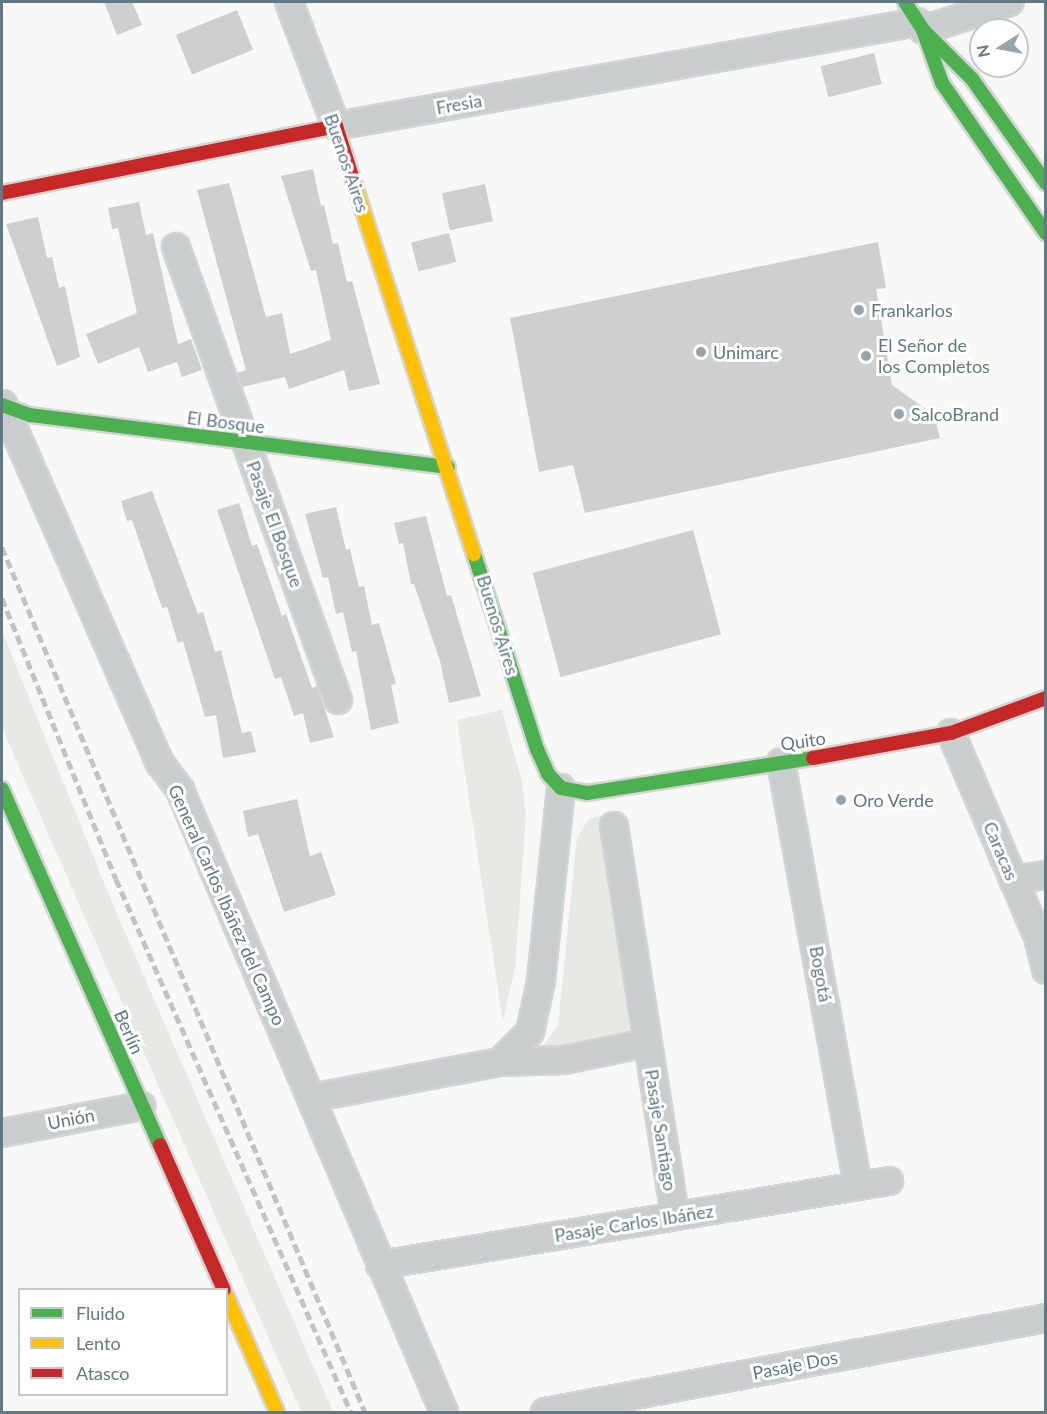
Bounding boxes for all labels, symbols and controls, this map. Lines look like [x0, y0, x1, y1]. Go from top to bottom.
north arrow [969, 18, 1029, 78]
text: N [972, 43, 993, 59]
street label: Fresia [434, 89, 484, 119]
street label: Buenos Aires [320, 111, 374, 215]
place label: Frankarlos [871, 299, 953, 321]
marker: Frankarlos [852, 303, 866, 317]
place label: El Señor de los Completos [878, 335, 990, 378]
place label: Unimarc [713, 341, 779, 363]
marker: Unimarc [694, 345, 708, 359]
marker: El Señor de los Completos [859, 349, 873, 363]
place label: SalcoBrand [911, 403, 999, 425]
street label: El Bosque [186, 407, 266, 437]
marker: SalcoBrand [892, 407, 906, 421]
street label: Pasaje El Bosque [242, 458, 308, 590]
street label: Buenos Aires [473, 572, 523, 678]
street label: Quito [779, 727, 827, 755]
street label: General Carlos Ibáñez del Campo [164, 781, 290, 1029]
place label: Oro Verde [853, 789, 934, 811]
marker: Oro Verde [834, 793, 848, 807]
street label: Caracas [979, 818, 1023, 884]
street label: Bogotá [805, 944, 837, 1004]
street label: Berlín [110, 1007, 148, 1057]
street label: Pasaje Santiago [641, 1068, 681, 1192]
street label: Unión [46, 1104, 96, 1134]
street label: Pasaje Carlos Ibáñez [553, 1200, 715, 1246]
legend [18, 1288, 228, 1396]
text: Fluido [76, 1302, 125, 1324]
text: Lento [76, 1332, 121, 1354]
street label: Pasaje Dos [751, 1346, 839, 1384]
text: Atasco [76, 1362, 129, 1384]

